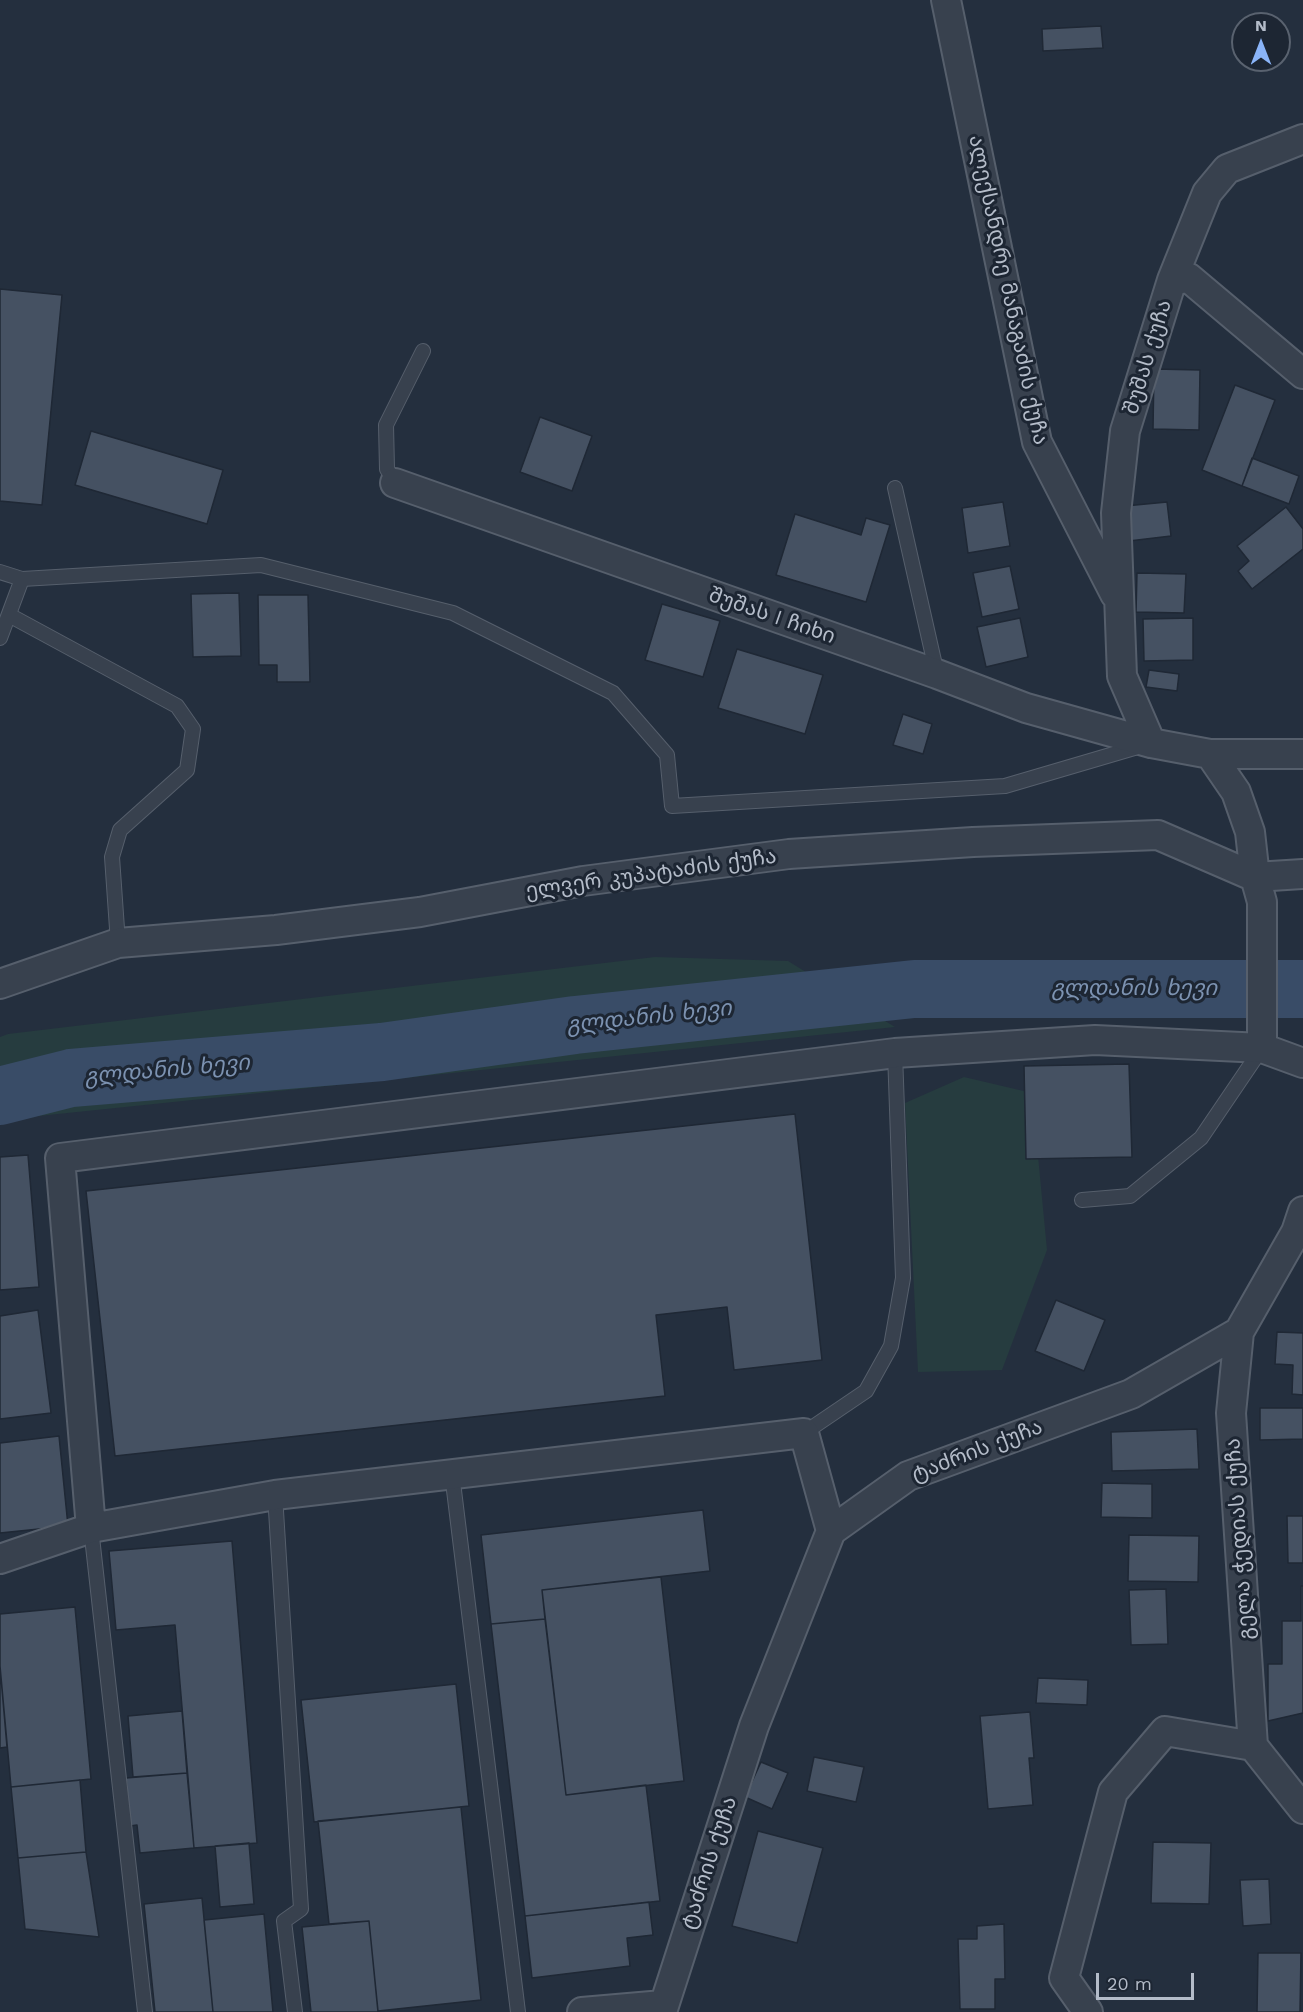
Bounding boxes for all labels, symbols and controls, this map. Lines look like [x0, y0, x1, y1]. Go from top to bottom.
north arrow [1231, 12, 1291, 72]
text: N [1255, 16, 1267, 35]
street label: ალექსანდრე მანაგაძის ქუჩა [963, 133, 1053, 447]
street label: შუშას ქუჩა [1119, 297, 1177, 417]
street label: შუშას I ჩიხი [705, 583, 839, 649]
street label: ელვერ კუპატაძის ქუჩა [524, 844, 778, 904]
water label: გლდანის ხევი [1051, 976, 1217, 1002]
water label: გლდანის ხევი [565, 995, 733, 1039]
water label: გლდანის ხევი [83, 1050, 251, 1090]
street label: ტაძრის ქუჩა [908, 1414, 1046, 1488]
street label: გელა ჭედიას ქუჩა [1220, 1437, 1260, 1641]
street label: ტაძრის ქუჩა [676, 1793, 742, 1933]
scale bar [1099, 1961, 1196, 1999]
text: 20 m [1107, 1973, 1152, 1994]

